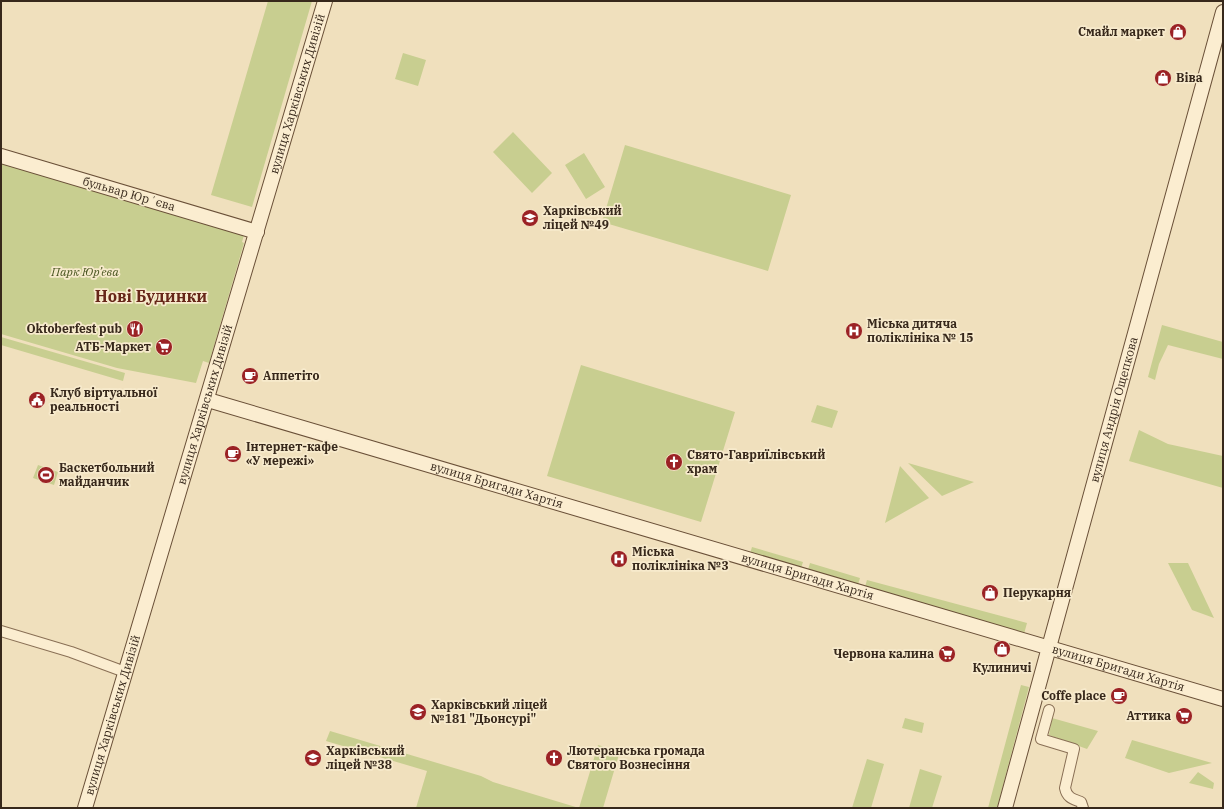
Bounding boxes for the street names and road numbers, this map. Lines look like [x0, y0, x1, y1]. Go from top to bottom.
street label: вулиця Харківських Дивізій [266, 12, 328, 176]
street label: бульвар Юрʼєва [81, 173, 178, 214]
street label: вулиця Харківських Дивізій [174, 322, 235, 486]
street label: вулиця Андрія Ощепкова [1087, 335, 1141, 484]
street label: вулиця Бригади Хартія [429, 458, 565, 511]
street label: вулиця Бригади Хартія [740, 549, 876, 603]
street label: вулиця Харківських Дивізій [81, 633, 143, 797]
street label: вулиця Бригади Хартія [1050, 641, 1187, 694]

